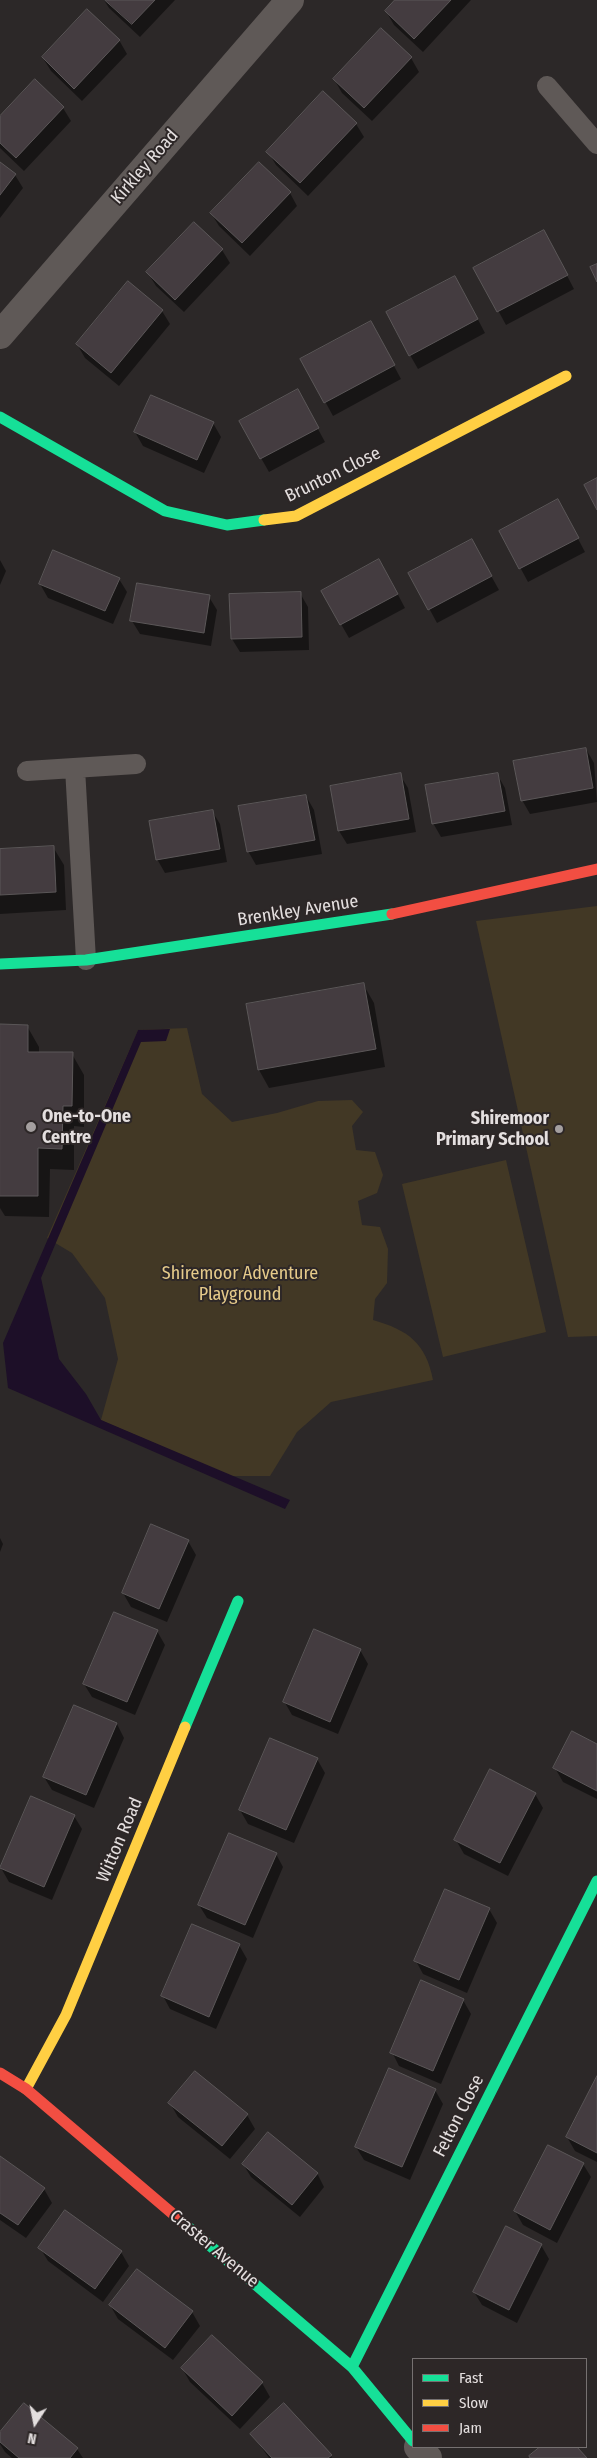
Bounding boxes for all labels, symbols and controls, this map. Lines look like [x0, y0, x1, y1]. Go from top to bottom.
street label: Kirkley Road [107, 125, 183, 209]
street label: Brunton Close [282, 443, 384, 507]
street label: Brenkley Avenue [236, 891, 360, 931]
place label: One-to-One Centre [42, 1106, 131, 1148]
place label: Shiremoor Primary School [436, 1108, 549, 1150]
marker: One-to-One Centre [24, 1120, 38, 1134]
marker: Shiremoor Primary School [553, 1123, 565, 1135]
park label: Shiremoor Adventure Playground [162, 1263, 318, 1306]
street label: Witton Road [92, 1794, 148, 1886]
street label: Felton Close [429, 2071, 489, 2161]
street label: Craster Avenue [165, 2205, 263, 2293]
legend [412, 2358, 587, 2448]
text: Fast [459, 2369, 483, 2387]
text: Slow [459, 2394, 488, 2412]
north arrow [10, 2398, 60, 2448]
text: Jam [459, 2419, 482, 2437]
text: N [26, 2429, 38, 2447]

